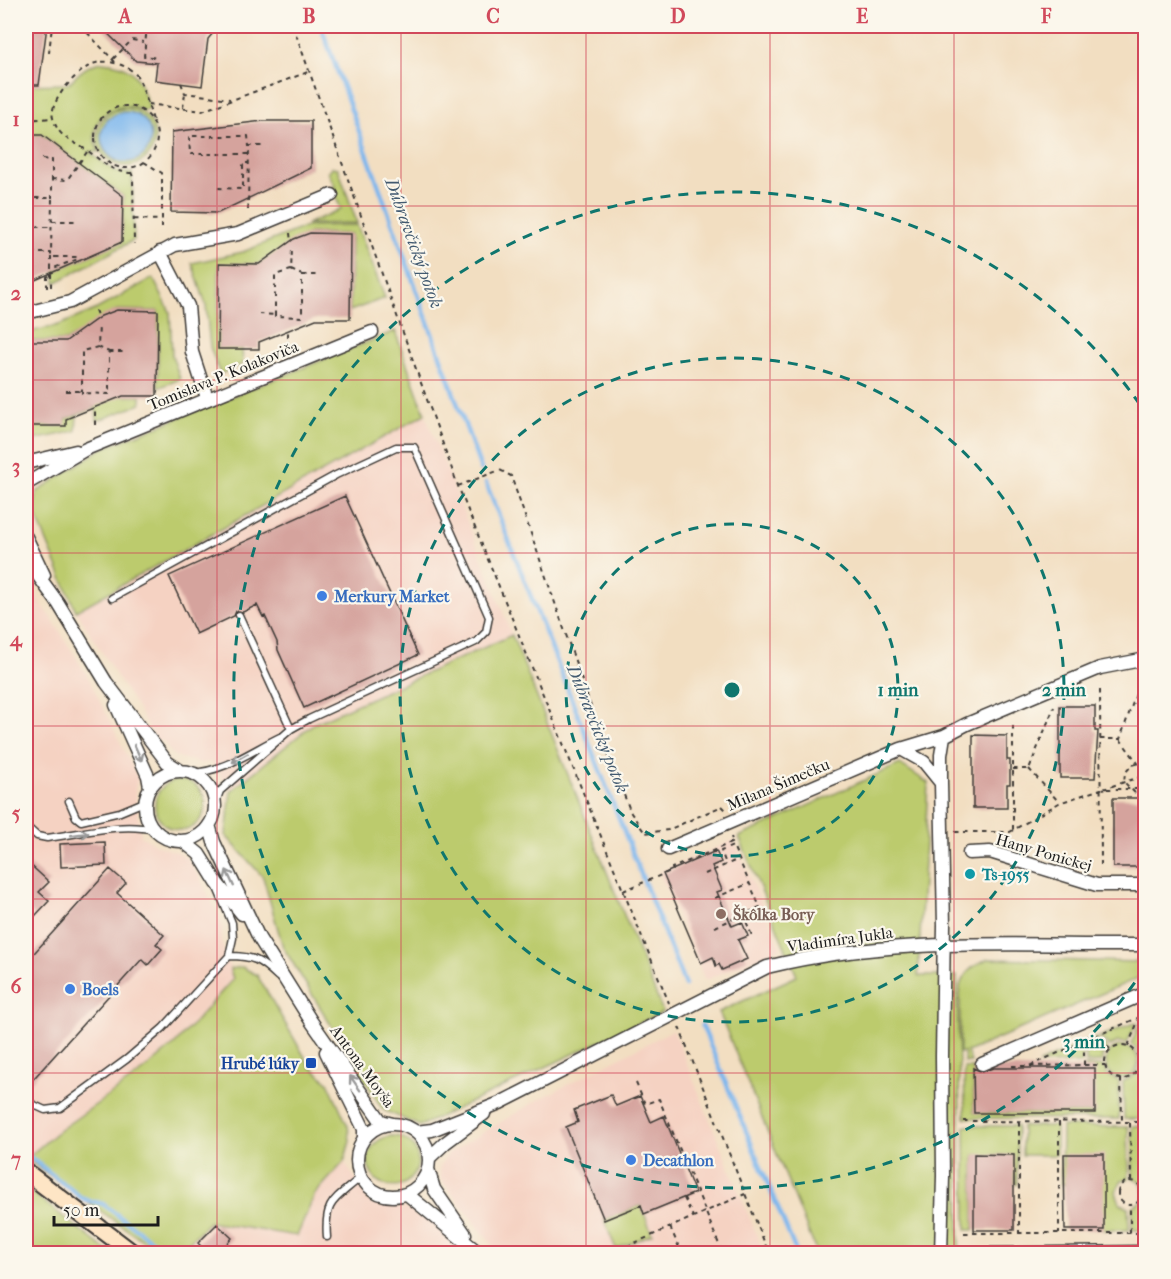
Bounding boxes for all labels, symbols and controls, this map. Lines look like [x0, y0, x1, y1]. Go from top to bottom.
text: A [117, 5, 133, 28]
text: B [302, 5, 316, 28]
text: C [486, 5, 500, 28]
text: D [670, 5, 686, 28]
text: E [856, 5, 868, 28]
text: F [1040, 5, 1052, 28]
text: 1 [12, 108, 20, 131]
water label: Dúbravčický potok [380, 174, 447, 311]
text: 2 [11, 282, 21, 305]
street label: Tomislava P. Kolakoviča [145, 336, 302, 414]
text: 3 [12, 455, 20, 478]
place label: Merkury Market [333, 587, 450, 607]
marker: Merkury Market [315, 589, 329, 603]
text: 4 [9, 628, 23, 652]
water label: Dúbravčický potok [562, 661, 633, 797]
centre of rings [722, 680, 742, 700]
text: 1 min [877, 680, 919, 701]
text: 2 min [1042, 680, 1086, 701]
one-way arrow [134, 744, 145, 762]
one-way arrow [231, 752, 248, 764]
street label: Milana Šimečku [724, 753, 832, 815]
text: 5 [12, 802, 21, 825]
one-way arrow [70, 828, 89, 839]
street label: Hany Ponickej [994, 830, 1094, 875]
place label: Ts-1955 [981, 865, 1029, 885]
marker: Ts-1955 [963, 867, 977, 881]
one-way arrow [224, 869, 236, 887]
place label: Škôlka Bory [733, 904, 816, 925]
marker: Škôlka Bory [714, 907, 728, 921]
street label: Vladimíra Jukla [785, 923, 895, 956]
text: 6 [11, 975, 23, 998]
place label: Boels [82, 980, 119, 999]
marker: Boels [63, 982, 77, 996]
street label: Antona Moyša [326, 1021, 399, 1112]
text: 3 min [1063, 1032, 1106, 1053]
place label: Hrubé lúky [221, 1054, 300, 1074]
marker: Hrubé lúky [304, 1056, 318, 1070]
one-way arrow [348, 1075, 361, 1091]
text: 7 [10, 1148, 21, 1171]
place label: Decathlon [643, 1151, 715, 1170]
marker: Decathlon [624, 1153, 638, 1167]
scale bar [54, 1189, 158, 1227]
text: 50 m [63, 1200, 100, 1221]

